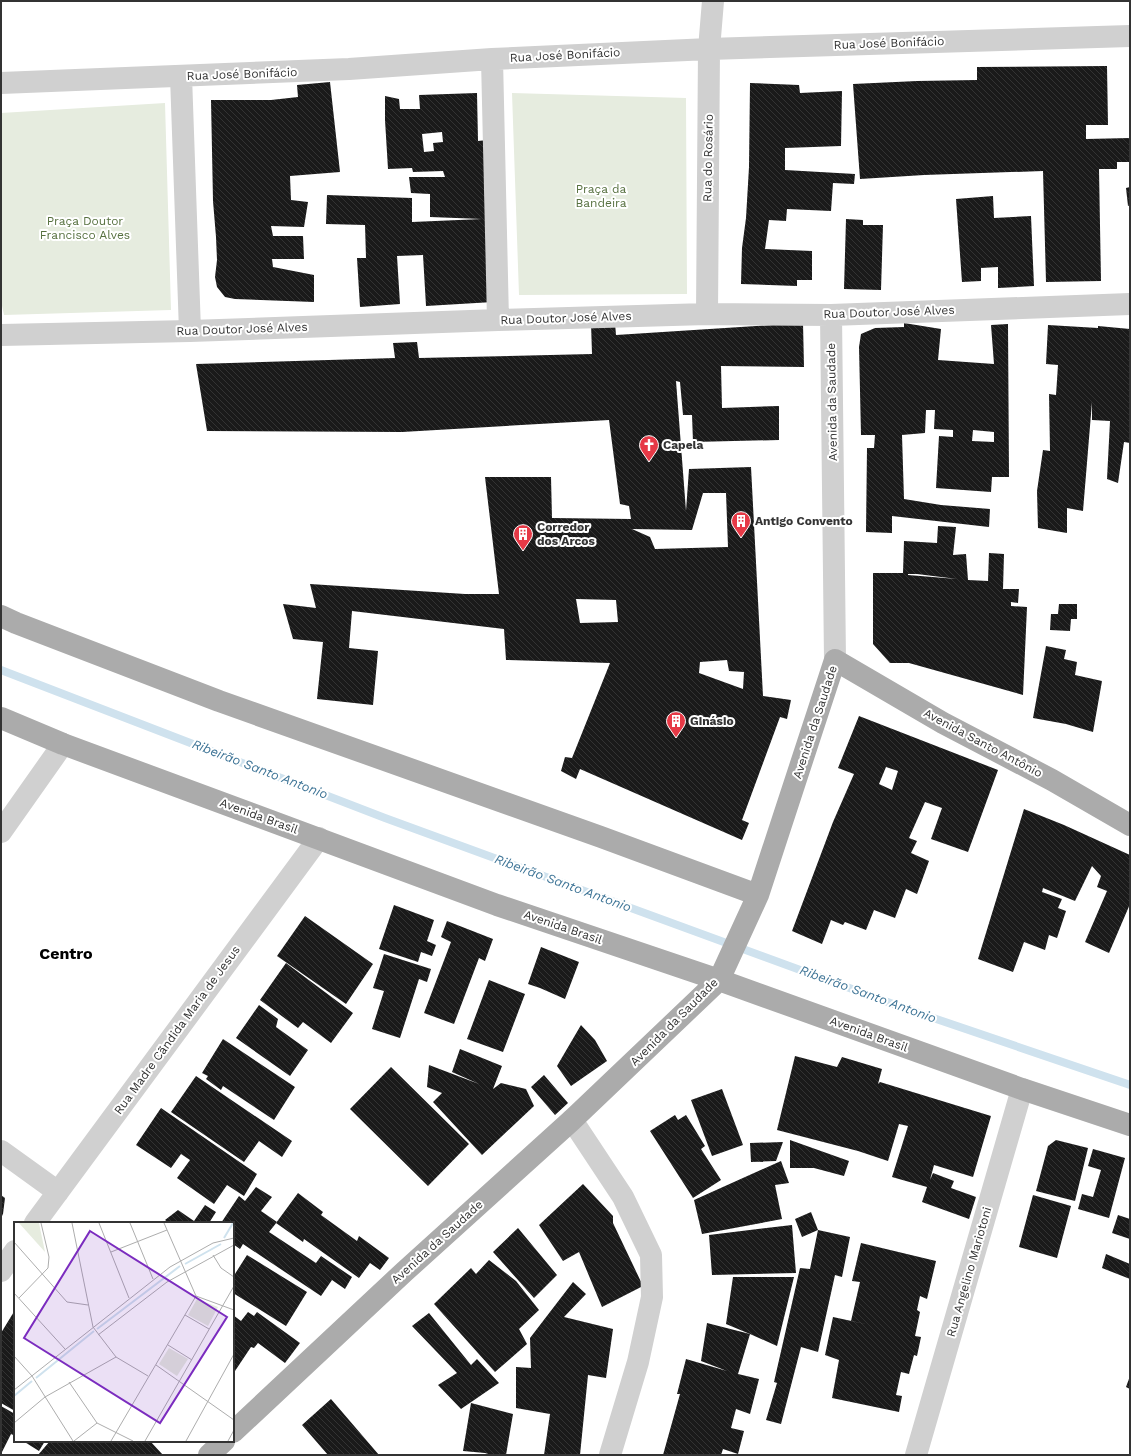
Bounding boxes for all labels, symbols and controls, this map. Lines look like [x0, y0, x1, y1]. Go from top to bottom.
street label: Rua José Bonifácio [833, 34, 945, 52]
street label: Rua José Bonifácio [509, 45, 621, 65]
street label: Rua José Bonifácio [186, 65, 298, 83]
street label: Rua do Rosário [700, 114, 716, 202]
park label: Praça da Bandeira [575, 182, 627, 210]
park label: Praça Doutor Francisco Alves [40, 214, 130, 242]
street label: Rua Doutor José Alves [823, 303, 955, 321]
street label: Rua Doutor José Alves [500, 309, 632, 327]
street label: Rua Doutor José Alves [176, 320, 308, 338]
street label: Avenida da Saudade [824, 343, 840, 461]
church icon: Capela [638, 434, 660, 462]
place label: Capela [663, 438, 704, 452]
building icon: Antigo Convento [730, 510, 752, 538]
place label: Antigo Convento [755, 514, 853, 528]
place label: Corredor dos Arcos [537, 520, 595, 548]
building icon: Corredor dos Arcos [512, 523, 534, 551]
street label: Avenida da Saudade [790, 664, 840, 780]
street label: Avenida Santo Antônio [921, 706, 1045, 780]
building icon: Ginásio [665, 710, 687, 738]
place label: Ginásio [690, 714, 734, 728]
water label: Ribeirão Santo Antonio [190, 736, 330, 802]
street label: Avenida Brasil [218, 795, 300, 837]
water label: Ribeirão Santo Antonio [493, 851, 633, 915]
street label: Avenida Brasil [522, 907, 604, 947]
street label: Rua Madre Cãndida Maria de Jesus [111, 943, 243, 1117]
district label: Centro [39, 944, 93, 963]
water label: Ribeirão Santo Antonio [798, 962, 938, 1026]
street label: Avenida da Saudade [627, 975, 721, 1069]
street label: Avenida Brasil [828, 1013, 910, 1055]
street label: Avenida da Saudade [388, 1197, 486, 1287]
street label: Rua Angelino Mariotoni [944, 1205, 994, 1339]
inset map [14, 1222, 234, 1442]

